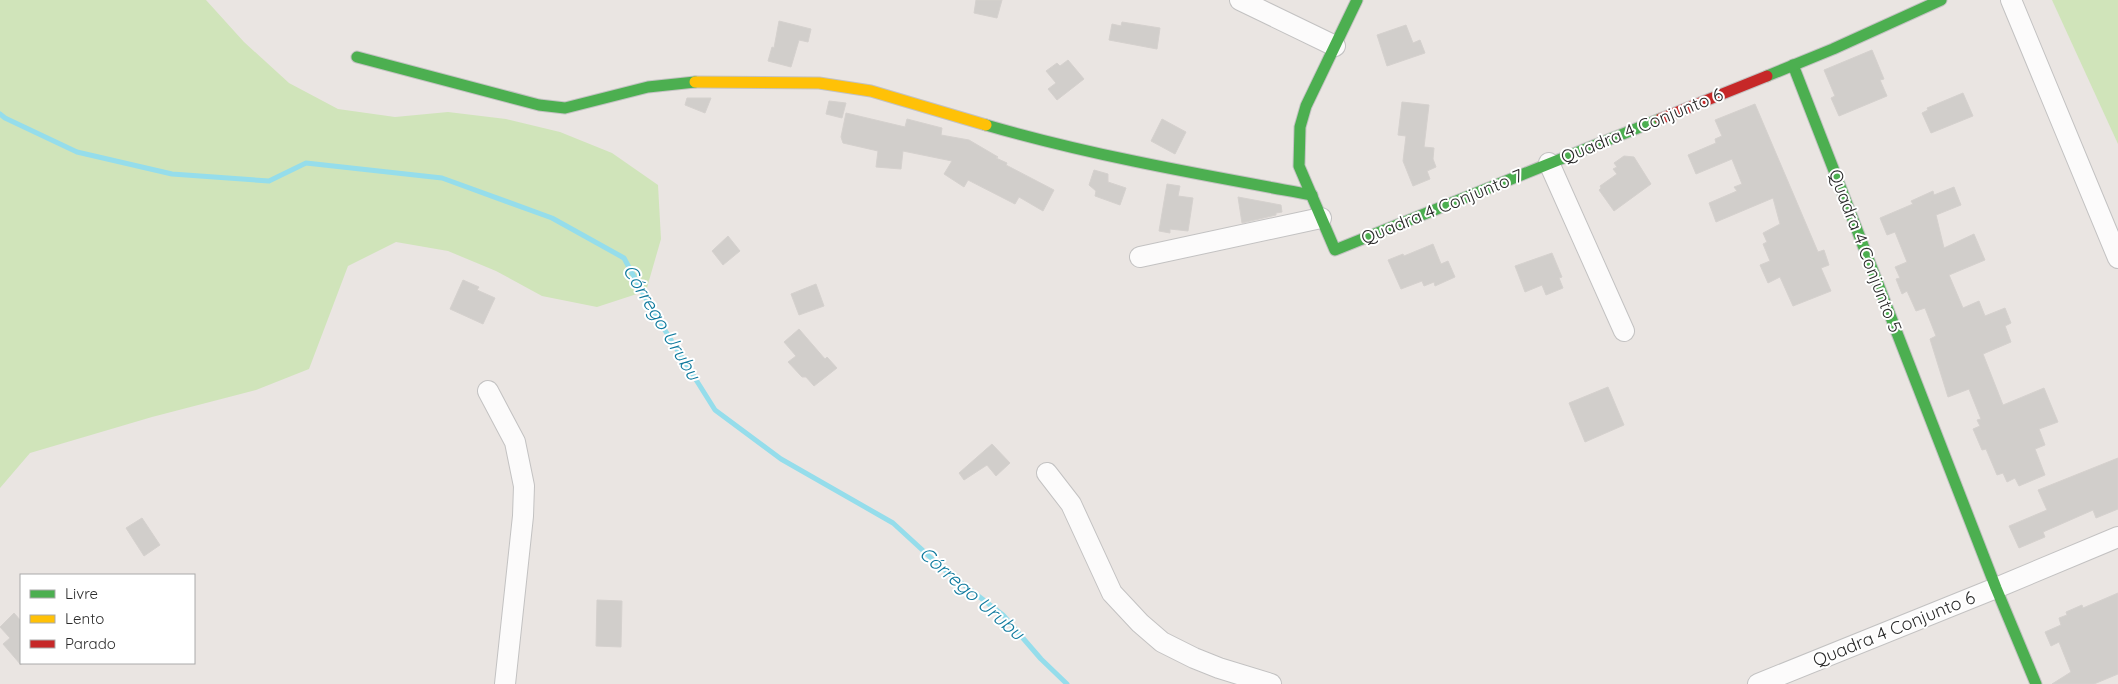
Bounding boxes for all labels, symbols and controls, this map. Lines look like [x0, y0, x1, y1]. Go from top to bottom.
street label: Quadra 4 Conjunto 6 [1557, 82, 1727, 169]
street label: Quadra 4 Conjunto 7 [1358, 164, 1526, 250]
street label: Quadra 4 Conjunto 5 [1824, 166, 1907, 336]
water label: Córrego Urubu [618, 260, 707, 385]
water label: Córrego Urubu [915, 541, 1030, 646]
legend [20, 574, 195, 664]
text: Livre [65, 584, 98, 603]
street label: Quadra 4 Conjunto 6 [1809, 585, 1979, 672]
text: Lento [65, 609, 104, 628]
text: Parado [65, 634, 116, 653]

